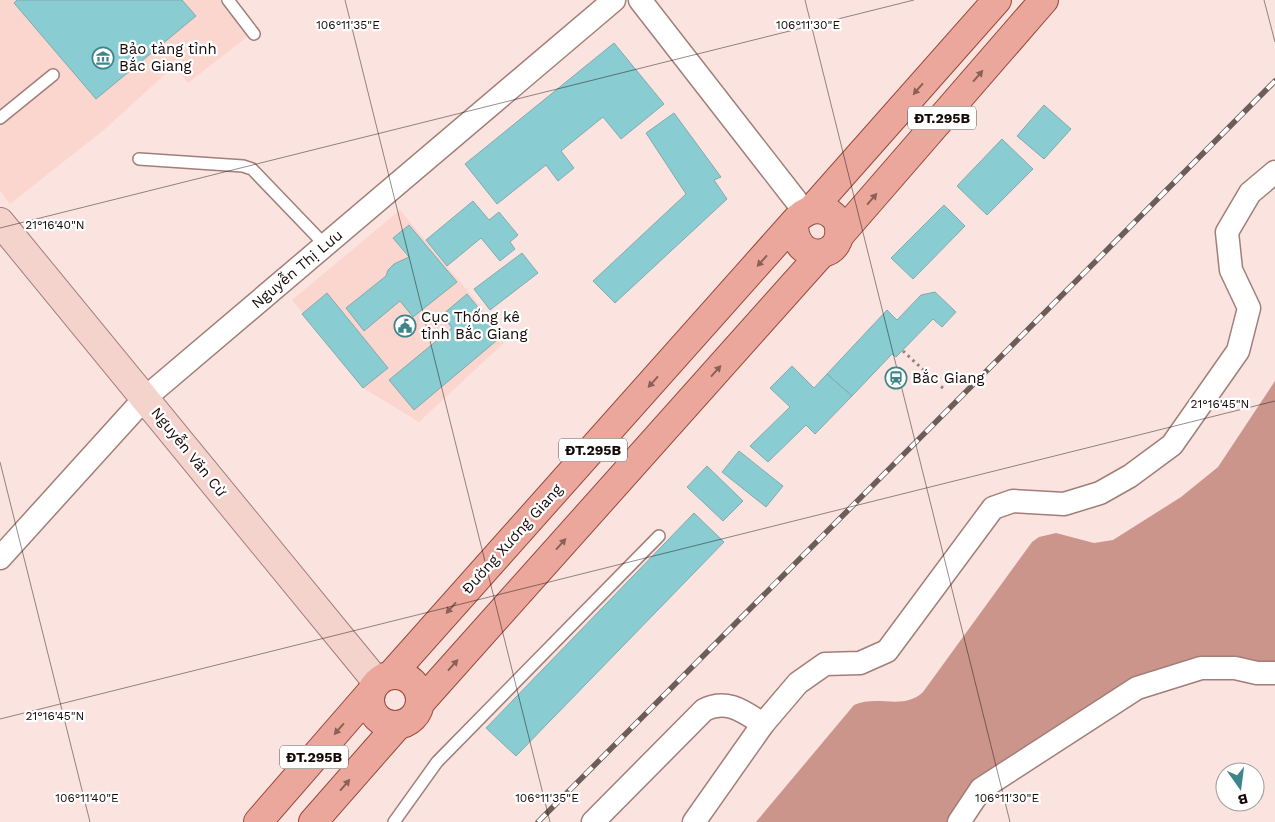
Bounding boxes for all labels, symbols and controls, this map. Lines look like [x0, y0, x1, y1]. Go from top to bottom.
text: 106°11'35"E [316, 18, 380, 32]
text: 106°11'30"E [776, 18, 840, 32]
place label: Bảo tàng tỉnh Bắc Giang [119, 40, 217, 75]
museum icon: Bảo tàng tỉnh Bắc Giang [91, 46, 115, 70]
one-way arrow [972, 70, 984, 82]
one-way arrow [913, 83, 924, 95]
road number: ĐT.295B [908, 106, 976, 130]
one-way arrow [866, 193, 878, 205]
text: 21°16'40"N [25, 218, 85, 232]
street label: Nguyễn Thị Lưu [247, 225, 346, 312]
one-way arrow [756, 255, 767, 268]
place label: Cục Thống kê tỉnh Bắc Giang [421, 308, 527, 343]
public building icon: Cục Thống kê tỉnh Bắc Giang [393, 314, 417, 338]
one-way arrow [710, 365, 722, 377]
station icon: Bắc Giang [884, 366, 908, 390]
place label: Bắc Giang [912, 369, 984, 387]
one-way arrow [647, 376, 659, 388]
text: 21°16'45"N [1191, 397, 1249, 411]
street label: Nguyễn Văn Cừ [148, 403, 232, 501]
road number: ĐT.295B [559, 438, 627, 462]
street label: Đường Xương Giang [458, 480, 566, 598]
one-way arrow [555, 539, 567, 551]
one-way arrow [445, 601, 457, 613]
one-way arrow [447, 660, 459, 672]
text: 21°16'45"N [26, 709, 84, 723]
one-way arrow [334, 723, 345, 735]
road number: ĐT.295B [280, 746, 348, 769]
north arrow [1215, 762, 1265, 812]
one-way arrow [339, 780, 351, 792]
text: 106°11'40"E [55, 791, 119, 805]
text: 106°11'35"E [515, 791, 579, 805]
text: 106°11'30"E [975, 791, 1039, 805]
text: B [1236, 791, 1250, 809]

